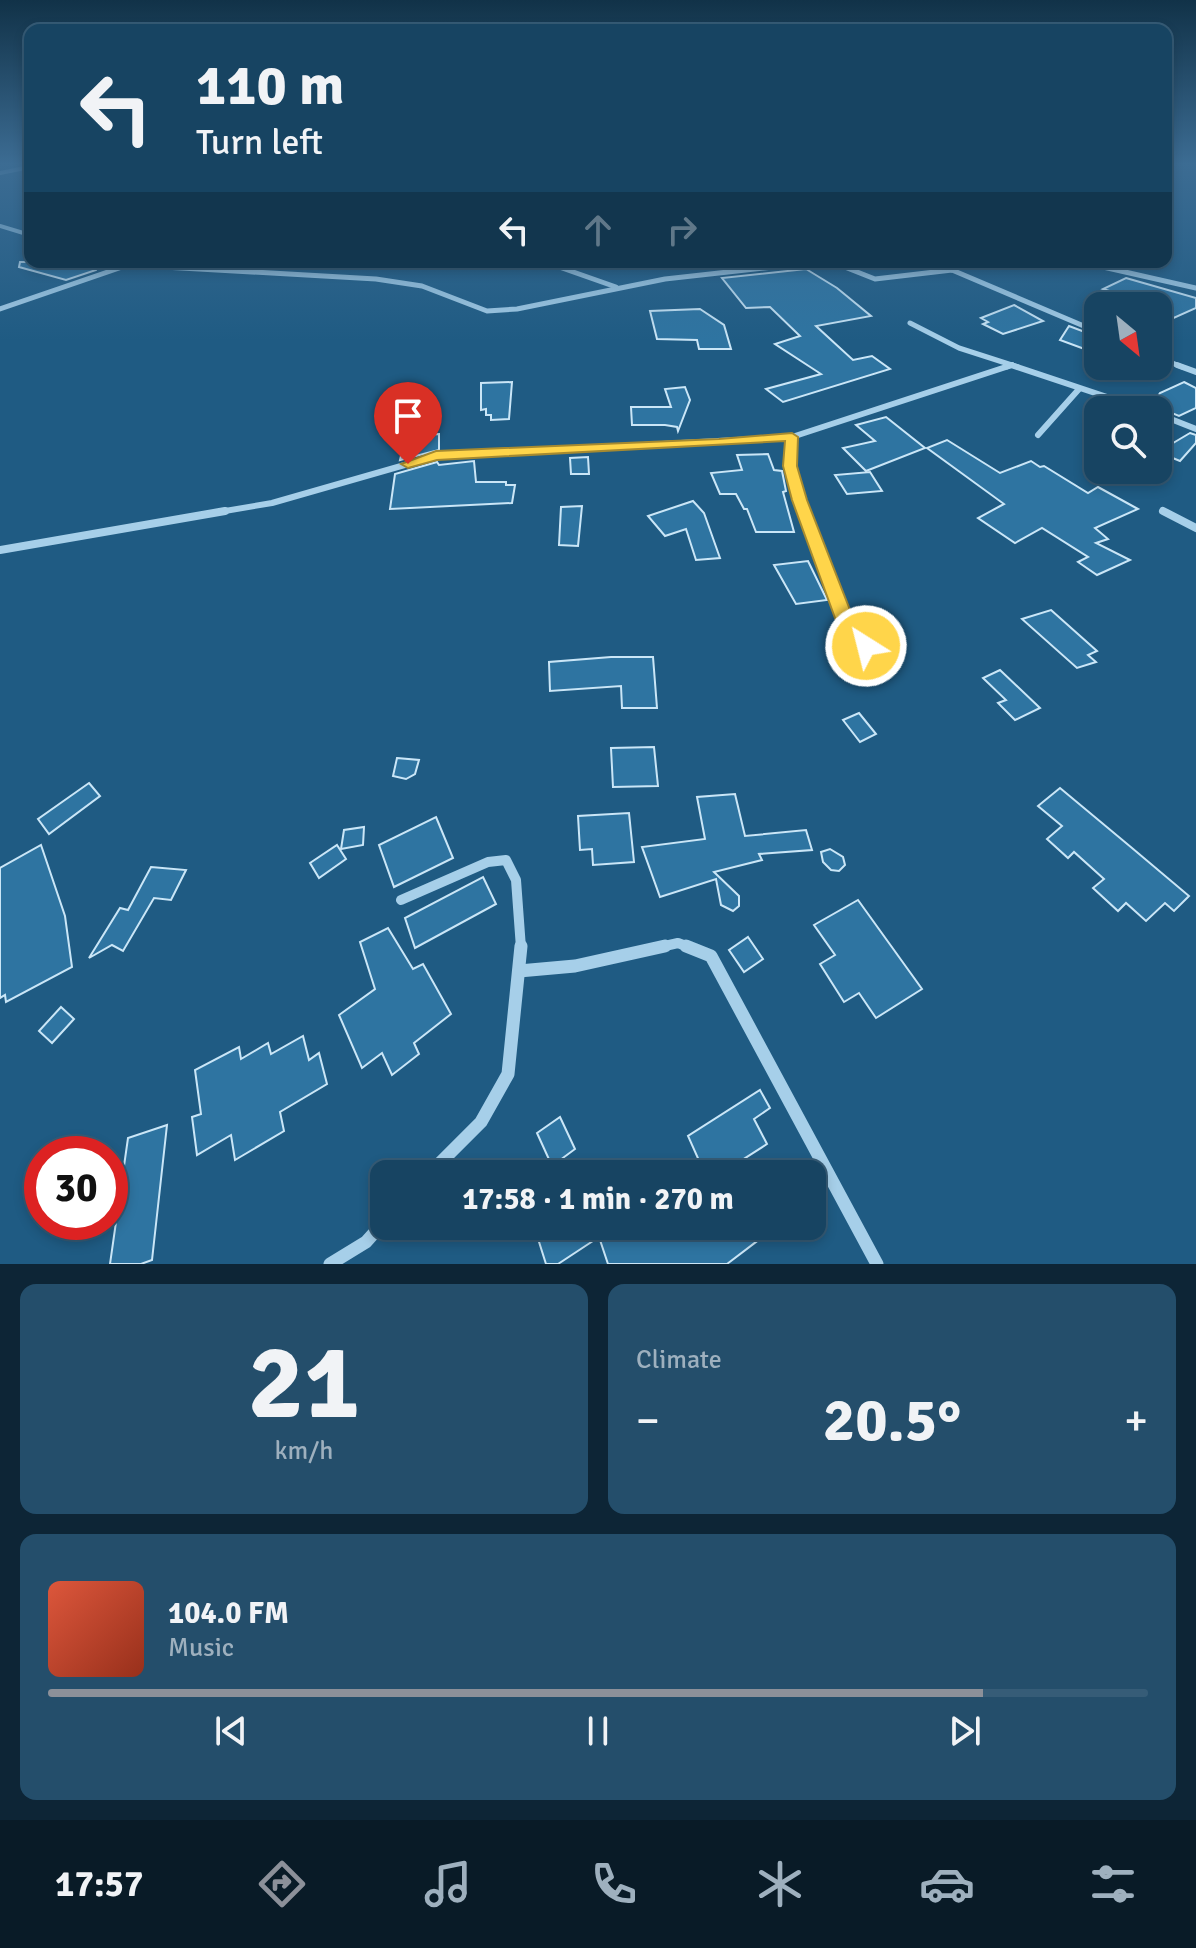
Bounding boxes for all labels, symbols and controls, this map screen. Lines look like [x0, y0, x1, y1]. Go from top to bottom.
text: 110 m [196, 51, 344, 120]
icon: left [64, 56, 168, 160]
text: Turn left [196, 120, 323, 165]
icon: left [492, 208, 536, 252]
icon: ahead [576, 208, 620, 252]
icon: right [660, 208, 704, 252]
north arrow [1084, 292, 1172, 380]
map controls [1084, 292, 1172, 484]
pin [374, 382, 442, 464]
icon: arrive [386, 394, 430, 438]
button: search [1084, 396, 1172, 484]
position arrow [824, 604, 908, 688]
speed limit sign: 30 [24, 1136, 128, 1240]
text: 17:58 · 1 min · 270 m [462, 1181, 734, 1218]
text: 21 [248, 1319, 360, 1447]
text: Climate [636, 1344, 722, 1376]
text: 20.5° [823, 1384, 961, 1458]
text: − [636, 1394, 660, 1448]
text: + [1124, 1394, 1148, 1448]
text: km/h [275, 1435, 333, 1467]
text: 104.0 FM [168, 1595, 289, 1632]
text: Music [168, 1632, 234, 1664]
icon: previous [209, 1709, 253, 1753]
icon: pause [576, 1709, 620, 1753]
icon: next [943, 1709, 987, 1753]
icon: directions [254, 1856, 310, 1912]
icon: music [420, 1856, 476, 1912]
icon: phone [586, 1856, 642, 1912]
icon: climate [752, 1856, 808, 1912]
icon: car [919, 1856, 975, 1912]
icon: filters [1085, 1856, 1141, 1912]
text: 17:57 [55, 1862, 143, 1907]

